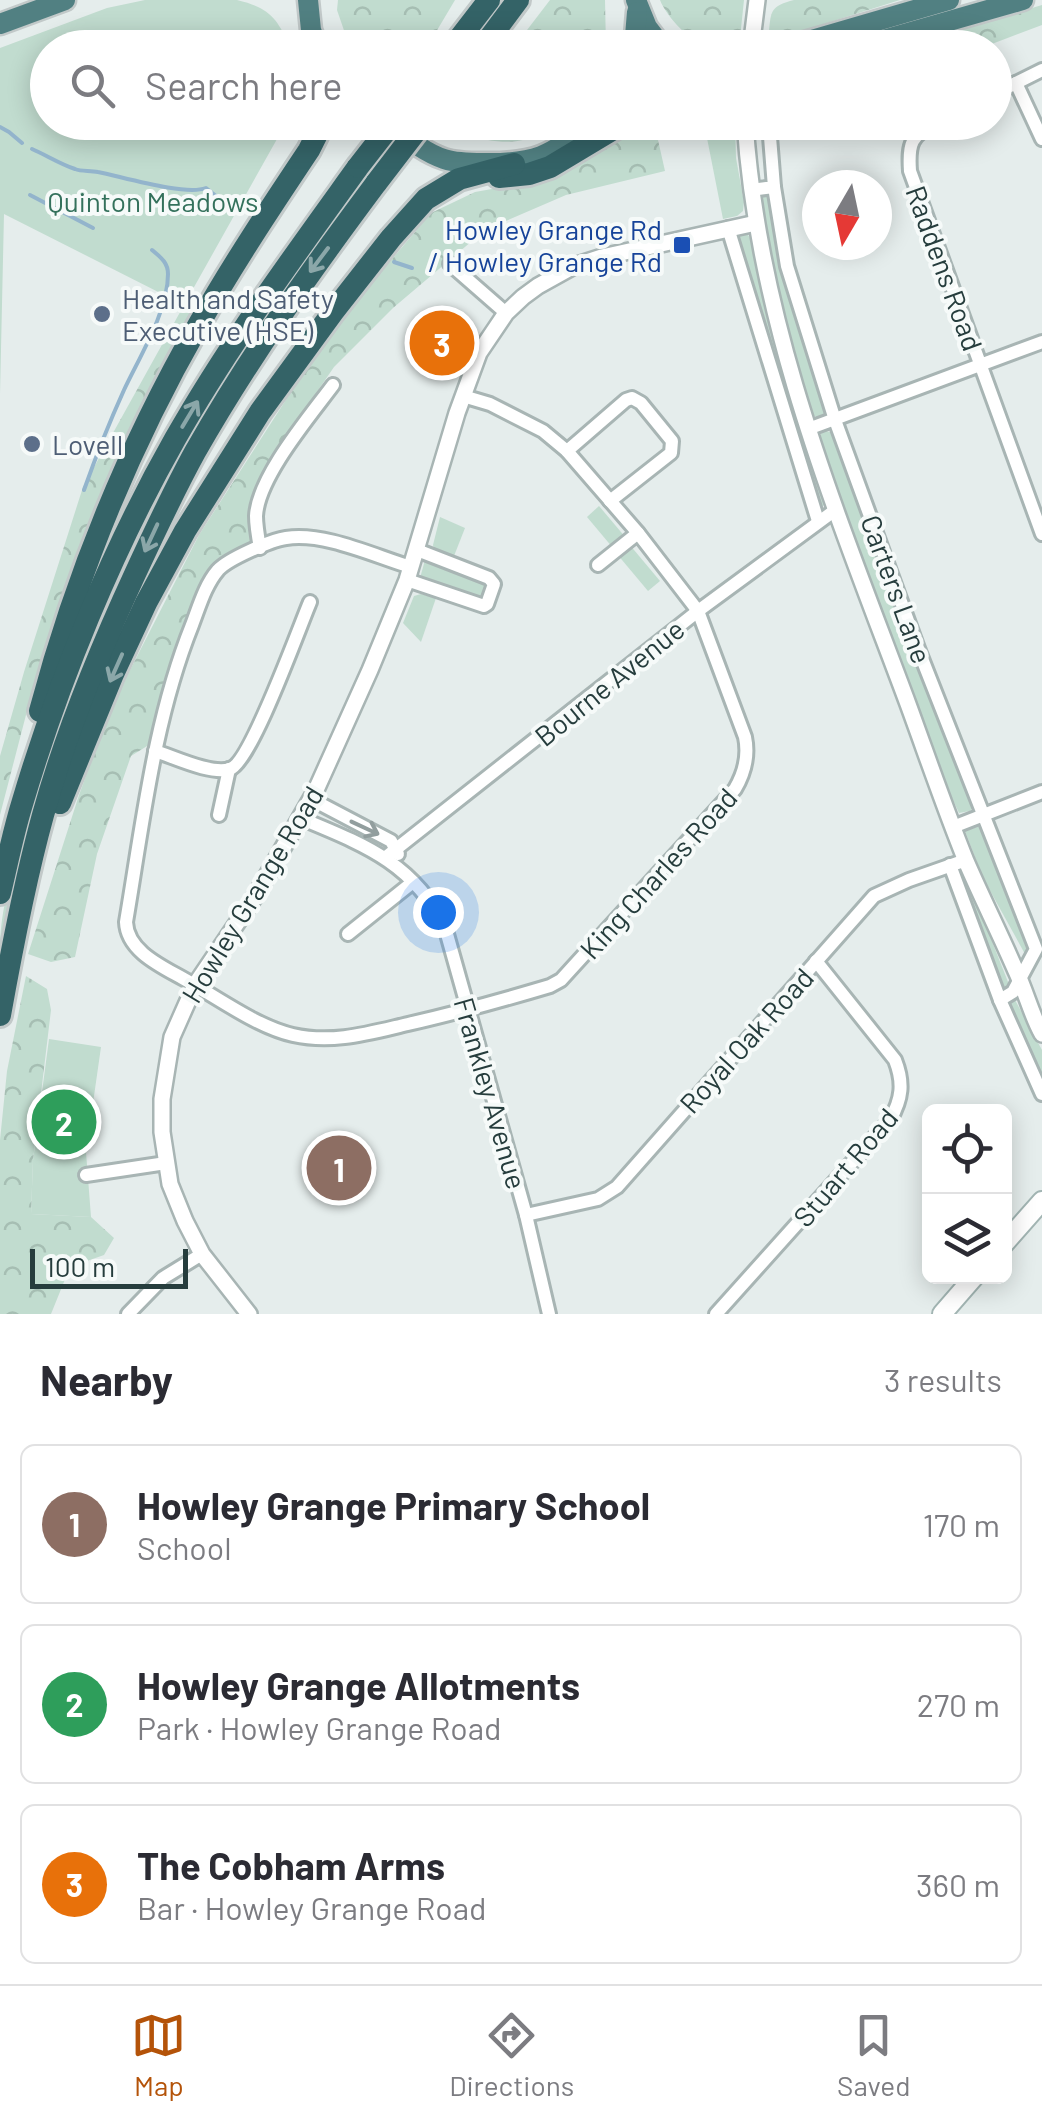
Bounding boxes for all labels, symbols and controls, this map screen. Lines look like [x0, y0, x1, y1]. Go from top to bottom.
search box [30, 30, 1012, 140]
icon: search [65, 58, 120, 113]
text: Search here [145, 62, 343, 108]
north arrow [802, 170, 892, 260]
street label: Raddens Road [899, 181, 991, 355]
park label: Quinton Meadows [48, 184, 258, 218]
place label: Howley Grange Rd / Howley Grange Rd [428, 212, 662, 278]
marker: Howley Grange Rd / Howley Grange Rd [671, 234, 693, 256]
one-way arrow [309, 246, 330, 273]
place label: Health and Safety Executive (HSE) [122, 281, 334, 347]
marker: Health and Safety Executive (HSE) [91, 303, 113, 325]
pin: 3 [410, 306, 474, 380]
one-way arrow [180, 400, 200, 429]
place label: Lovell [52, 427, 123, 461]
marker: Lovell [21, 433, 43, 455]
street label: Carters Lane [854, 510, 940, 668]
one-way arrow [141, 522, 160, 552]
street label: Bourne Avenue [527, 611, 691, 753]
one-way arrow [106, 652, 125, 682]
street label: Howley Grange Road [174, 779, 330, 1009]
street label: King Charles Road [572, 780, 744, 966]
one-way arrow [349, 820, 379, 839]
your location [413, 887, 464, 938]
street label: Royal Oak Road [672, 960, 820, 1120]
street label: Frankley Avenue [447, 993, 535, 1193]
pin: 2 [32, 1084, 96, 1160]
street label: Stuart Road [786, 1101, 904, 1233]
map controls [922, 1104, 1012, 1284]
button: locate [922, 1104, 1012, 1194]
pin: 1 [306, 1130, 372, 1206]
button: layers [922, 1194, 1012, 1284]
scale bar [30, 1244, 188, 1288]
text: 100 m [45, 1249, 115, 1283]
text: Nearby [40, 1354, 173, 1404]
text: 3 results [884, 1360, 1002, 1398]
text: Howley Grange Primary School [137, 1482, 650, 1528]
text: 1 [69, 1505, 80, 1543]
text: 170 m [923, 1505, 1000, 1543]
text: School [137, 1528, 232, 1566]
text: Howley Grange Allotments [137, 1662, 580, 1708]
text: 2 [66, 1685, 83, 1723]
text: 270 m [917, 1685, 1000, 1723]
text: Park · Howley Grange Road [137, 1708, 502, 1746]
text: The Cobham Arms [137, 1842, 445, 1888]
text: 3 [66, 1865, 83, 1903]
text: 360 m [916, 1865, 1000, 1903]
text: Bar · Howley Grange Road [137, 1888, 487, 1926]
tab: Map [131, 2008, 186, 2102]
tab: Directions [449, 2008, 574, 2102]
tab: Saved [837, 2008, 911, 2102]

